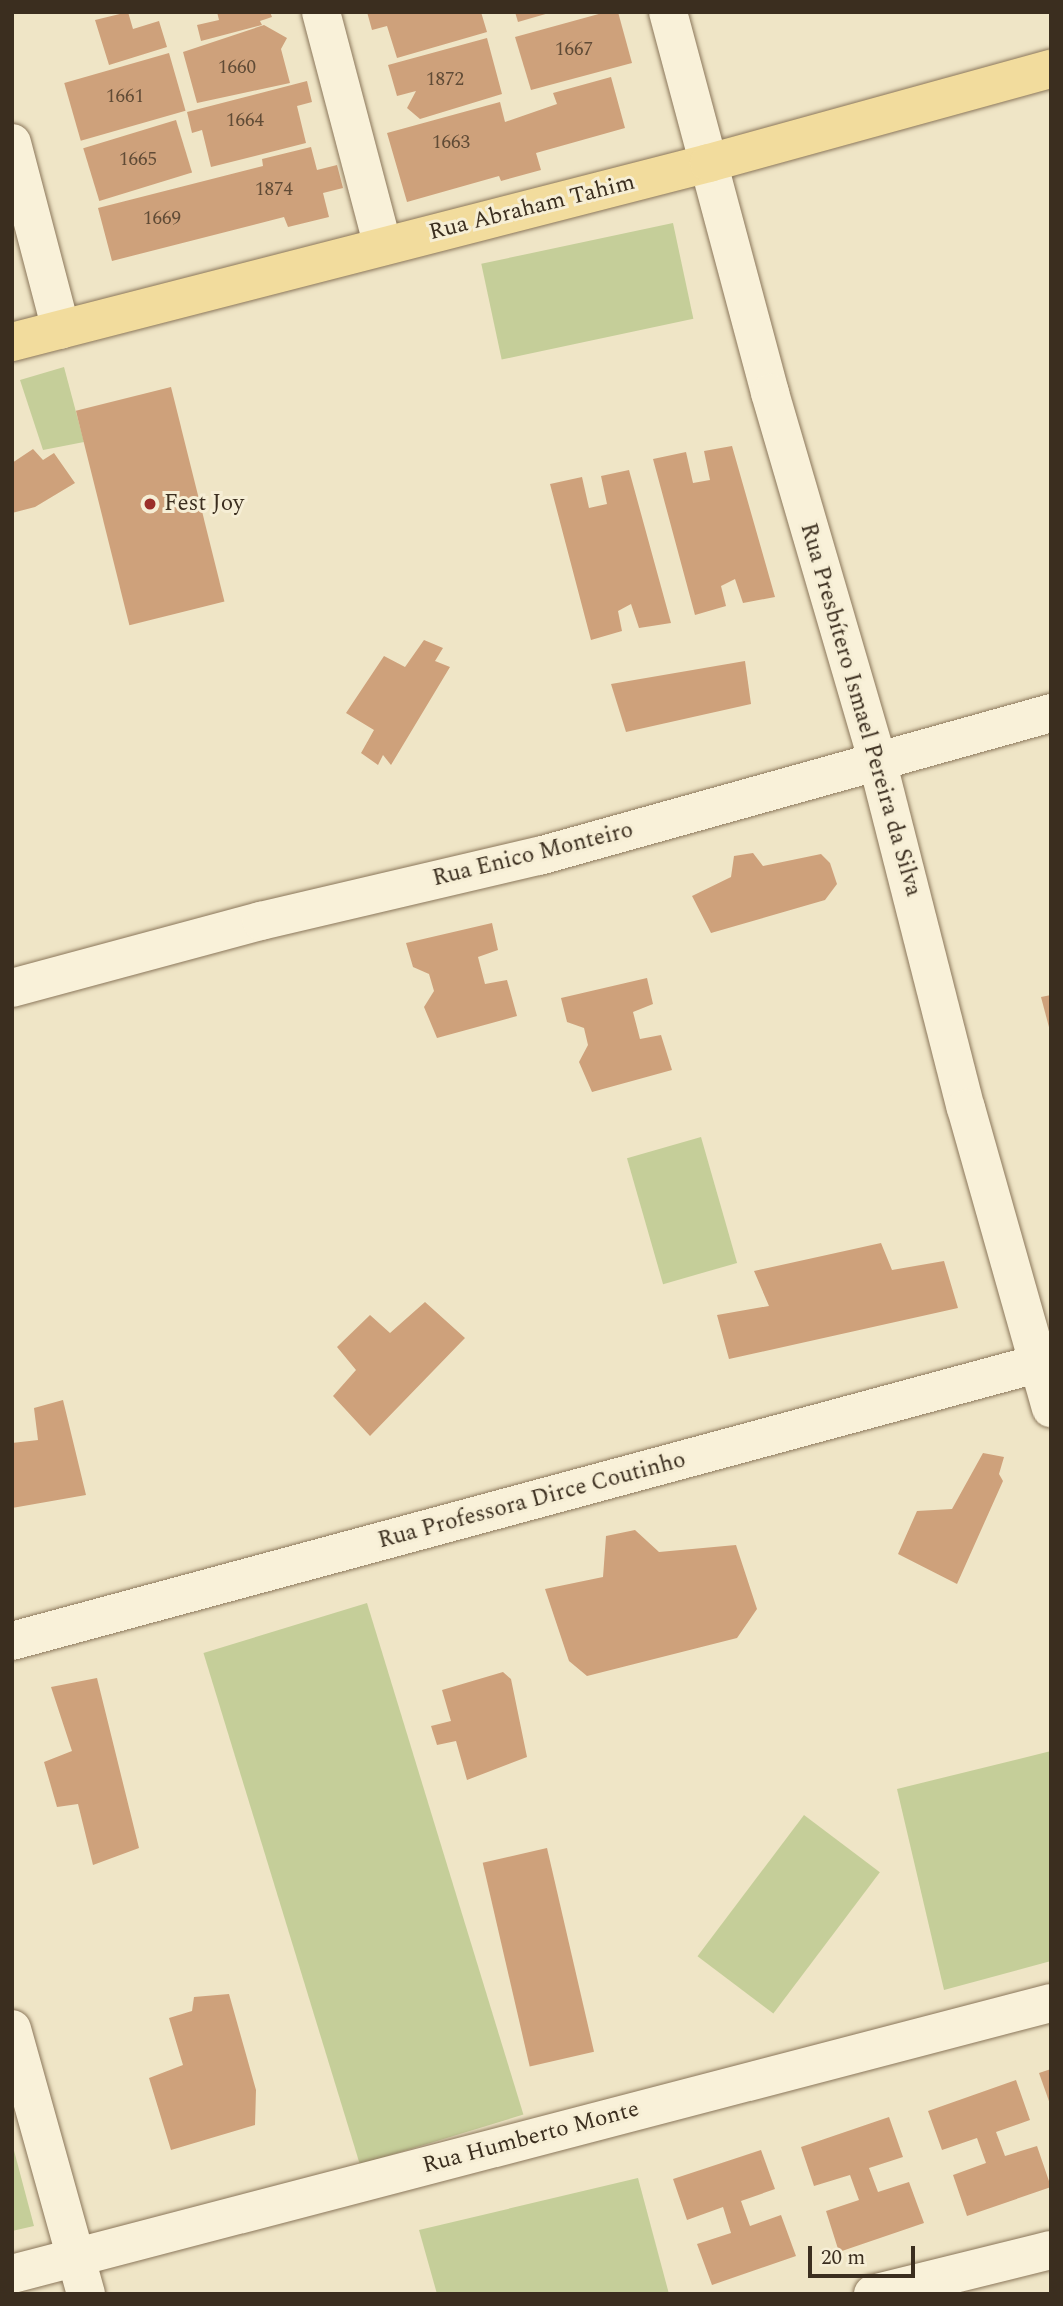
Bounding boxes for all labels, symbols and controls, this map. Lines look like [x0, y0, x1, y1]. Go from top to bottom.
house number: 1667 [555, 39, 593, 61]
house number: 1660 [218, 57, 256, 79]
house number: 1872 [426, 69, 464, 91]
house number: 1661 [106, 86, 144, 108]
house number: 1664 [226, 110, 264, 132]
house number: 1663 [432, 132, 470, 154]
house number: 1665 [119, 149, 157, 171]
street label: Rua Abraham Tahim [426, 169, 638, 247]
house number: 1874 [255, 179, 293, 201]
house number: 1669 [143, 208, 181, 230]
place label: Fest Joy [164, 490, 244, 518]
marker: Fest Joy [142, 496, 158, 512]
street label: Rua Presbítero Ismael Pereira da Silva [793, 520, 927, 900]
street label: Rua Enico Monteiro [430, 817, 636, 893]
street label: Rua Professora Dirce Coutinho [375, 1447, 689, 1555]
street label: Rua Humberto Monte [420, 2096, 642, 2180]
scale bar [811, 2232, 918, 2276]
text: 20 m [821, 2242, 865, 2274]

